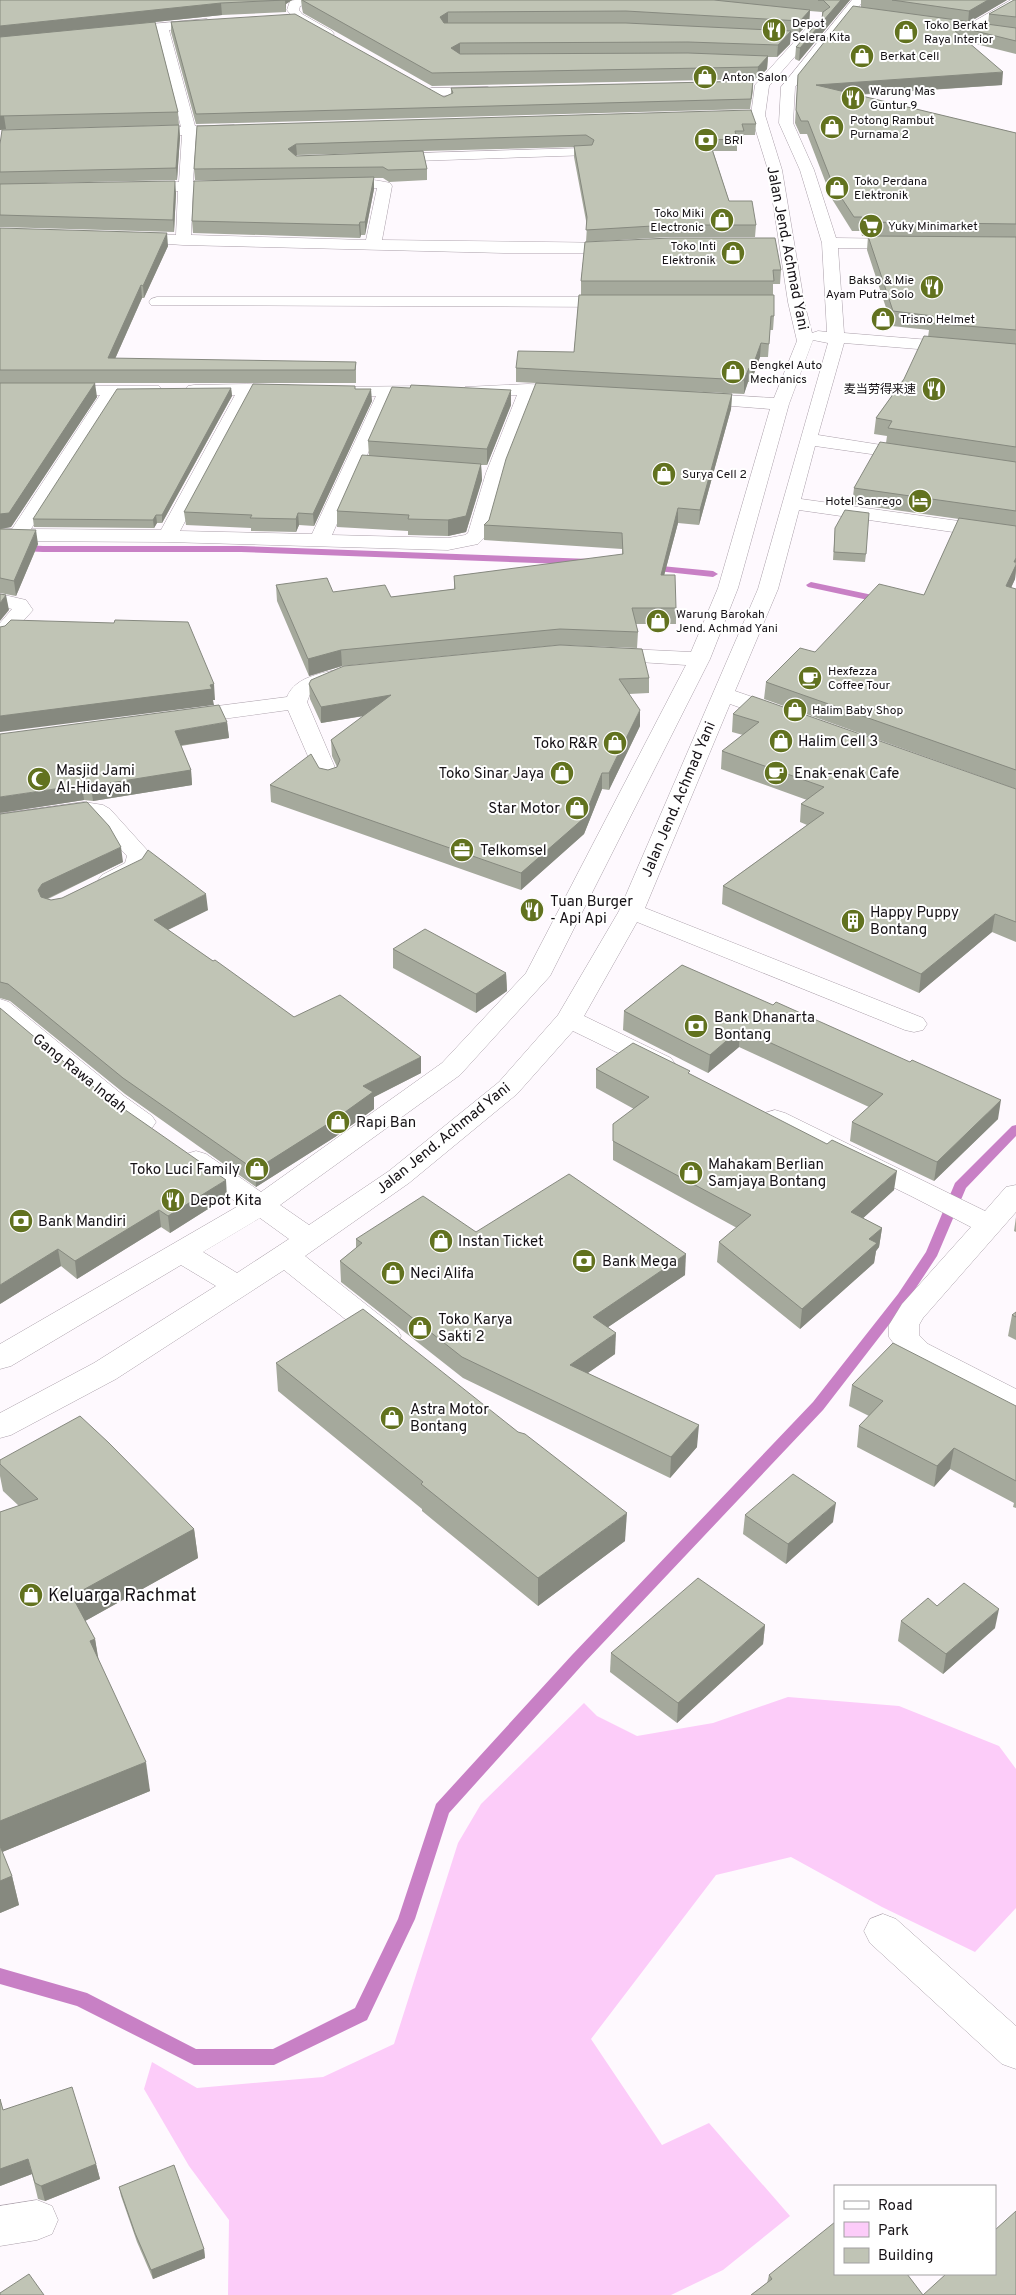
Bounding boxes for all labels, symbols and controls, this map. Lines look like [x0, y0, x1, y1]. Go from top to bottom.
place label: Depot Selera Kita [792, 16, 850, 46]
restaurant icon: Depot Selera Kita [761, 17, 787, 43]
place label: Toko Berkat Raya Interior [924, 18, 994, 48]
shop icon: Toko Berkat Raya Interior [893, 19, 919, 45]
shop icon: Berkat Cell [849, 43, 875, 69]
place label: Berkat Cell [880, 49, 939, 65]
shop icon: Anton Salon [692, 64, 718, 90]
place label: Anton Salon [722, 70, 787, 86]
place label: Warung Mas Guntur 9 [870, 84, 935, 114]
restaurant icon: Warung Mas Guntur 9 [840, 85, 866, 111]
place label: Potong Rambut Purnama 2 [850, 113, 934, 143]
shop icon: Potong Rambut Purnama 2 [819, 114, 845, 140]
bank icon: BRI [693, 127, 719, 153]
place label: BRI [724, 133, 743, 149]
street label: Jalan Jend. Achmad Yani [761, 164, 812, 332]
place label: Toko Perdana Elektronik [854, 174, 927, 204]
shop icon: Toko Perdana Elektronik [824, 175, 850, 201]
place label: Toko Miki Electronic [650, 206, 704, 236]
shop icon: Toko Miki Electronic [709, 207, 735, 233]
supermarket icon: Yuky Minimarket [858, 213, 884, 239]
place label: Yuky Minimarket [888, 219, 978, 235]
place label: Toko Inti Elektronik [662, 239, 716, 269]
shop icon: Toko Inti Elektronik [720, 240, 746, 266]
place label: Bakso & Mie Ayam Putra Solo [826, 273, 914, 303]
restaurant icon: Bakso & Mie Ayam Putra Solo [919, 274, 945, 300]
shop icon: Trisno Helmet [870, 306, 896, 332]
place label: Trisno Helmet [900, 312, 975, 328]
place label: Bengkel Auto Mechanics [750, 358, 822, 388]
shop icon: Bengkel Auto Mechanics [720, 359, 746, 385]
restaurant icon: 麦当劳得来速 [921, 376, 947, 402]
place label: 麦当劳得来速 [844, 382, 916, 398]
shop icon: Surya Cell 2 [651, 461, 677, 487]
place label: Surya Cell 2 [682, 467, 747, 483]
hotel icon: Hotel Sanrego [907, 488, 933, 514]
place label: Hotel Sanrego [825, 494, 902, 510]
place label: Warung Barokah Jend. Achmad Yani [676, 607, 778, 637]
shop icon: Warung Barokah Jend. Achmad Yani [645, 608, 671, 634]
place label: Hexfezza Coffee Tour [828, 664, 891, 694]
cafe icon: Hexfezza Coffee Tour [797, 665, 823, 691]
shop icon: Halim Baby Shop [782, 697, 808, 723]
place label: Halim Baby Shop [812, 703, 903, 719]
street label: Jalan Jend. Achmad Yani [638, 719, 721, 880]
shop icon: Halim Cell 3 [768, 728, 794, 754]
shop icon: Toko R&R [602, 730, 628, 756]
place label: Halim Cell 3 [798, 733, 878, 752]
place label: Toko R&R [533, 735, 598, 754]
shop icon: Toko Sinar Jaya [549, 760, 575, 786]
cafe icon: Enak-enak Cafe [763, 760, 789, 786]
place label: Masjid Jami Al-Hidayah [56, 762, 135, 798]
place label: Toko Sinar Jaya [438, 765, 544, 784]
place label: Enak-enak Cafe [794, 765, 899, 784]
mosque icon: Masjid Jami Al-Hidayah [26, 766, 52, 792]
shop icon: Star Motor [564, 795, 590, 821]
place label: Star Motor [488, 800, 560, 819]
office icon: Telkomsel [449, 837, 475, 863]
place label: Telkomsel [480, 842, 547, 861]
place label: Tuan Burger - Api Api [550, 893, 633, 929]
restaurant icon: Tuan Burger - Api Api [519, 897, 545, 923]
place label: Happy Puppy Bontang [870, 904, 959, 940]
building icon: Happy Puppy Bontang [840, 908, 866, 934]
place label: Bank Dhanarta Bontang [714, 1009, 815, 1045]
bank icon: Bank Dhanarta Bontang [683, 1013, 709, 1039]
street label: Gang Rawa Indah [28, 1030, 130, 1118]
street label: Jalan Jend. Achmad Yani [373, 1079, 515, 1199]
shop icon: Rapi Ban [325, 1109, 351, 1135]
place label: Rapi Ban [356, 1114, 416, 1133]
shop icon: Toko Luci Family [244, 1156, 270, 1182]
place label: Mahakam Berlian Samjaya Bontang [708, 1156, 826, 1192]
shop icon: Mahakam Berlian Samjaya Bontang [678, 1160, 704, 1186]
place label: Toko Luci Family [130, 1161, 240, 1180]
restaurant icon: Depot Kita [160, 1187, 186, 1213]
place label: Depot Kita [190, 1192, 262, 1211]
bank icon: Bank Mandiri [8, 1208, 34, 1234]
place label: Bank Mandiri [38, 1213, 126, 1232]
shop icon: Instan Ticket [428, 1228, 454, 1254]
place label: Instan Ticket [458, 1233, 544, 1252]
bank icon: Bank Mega [571, 1248, 597, 1274]
place label: Bank Mega [602, 1253, 677, 1272]
shop icon: Neci Alifa [380, 1260, 406, 1286]
place label: Neci Alifa [410, 1265, 474, 1284]
place label: Toko Karya Sakti 2 [438, 1311, 512, 1347]
shop icon: Toko Karya Sakti 2 [407, 1315, 433, 1341]
place label: Astra Motor Bontang [410, 1401, 489, 1437]
shop icon: Astra Motor Bontang [379, 1405, 405, 1431]
shop icon: Keluarga Rachmat [18, 1582, 44, 1608]
place label: Keluarga Rachmat [48, 1585, 197, 1608]
legend [834, 2185, 996, 2275]
text: Road [878, 2197, 913, 2216]
text: Park [878, 2222, 909, 2241]
text: Building [878, 2247, 933, 2266]

